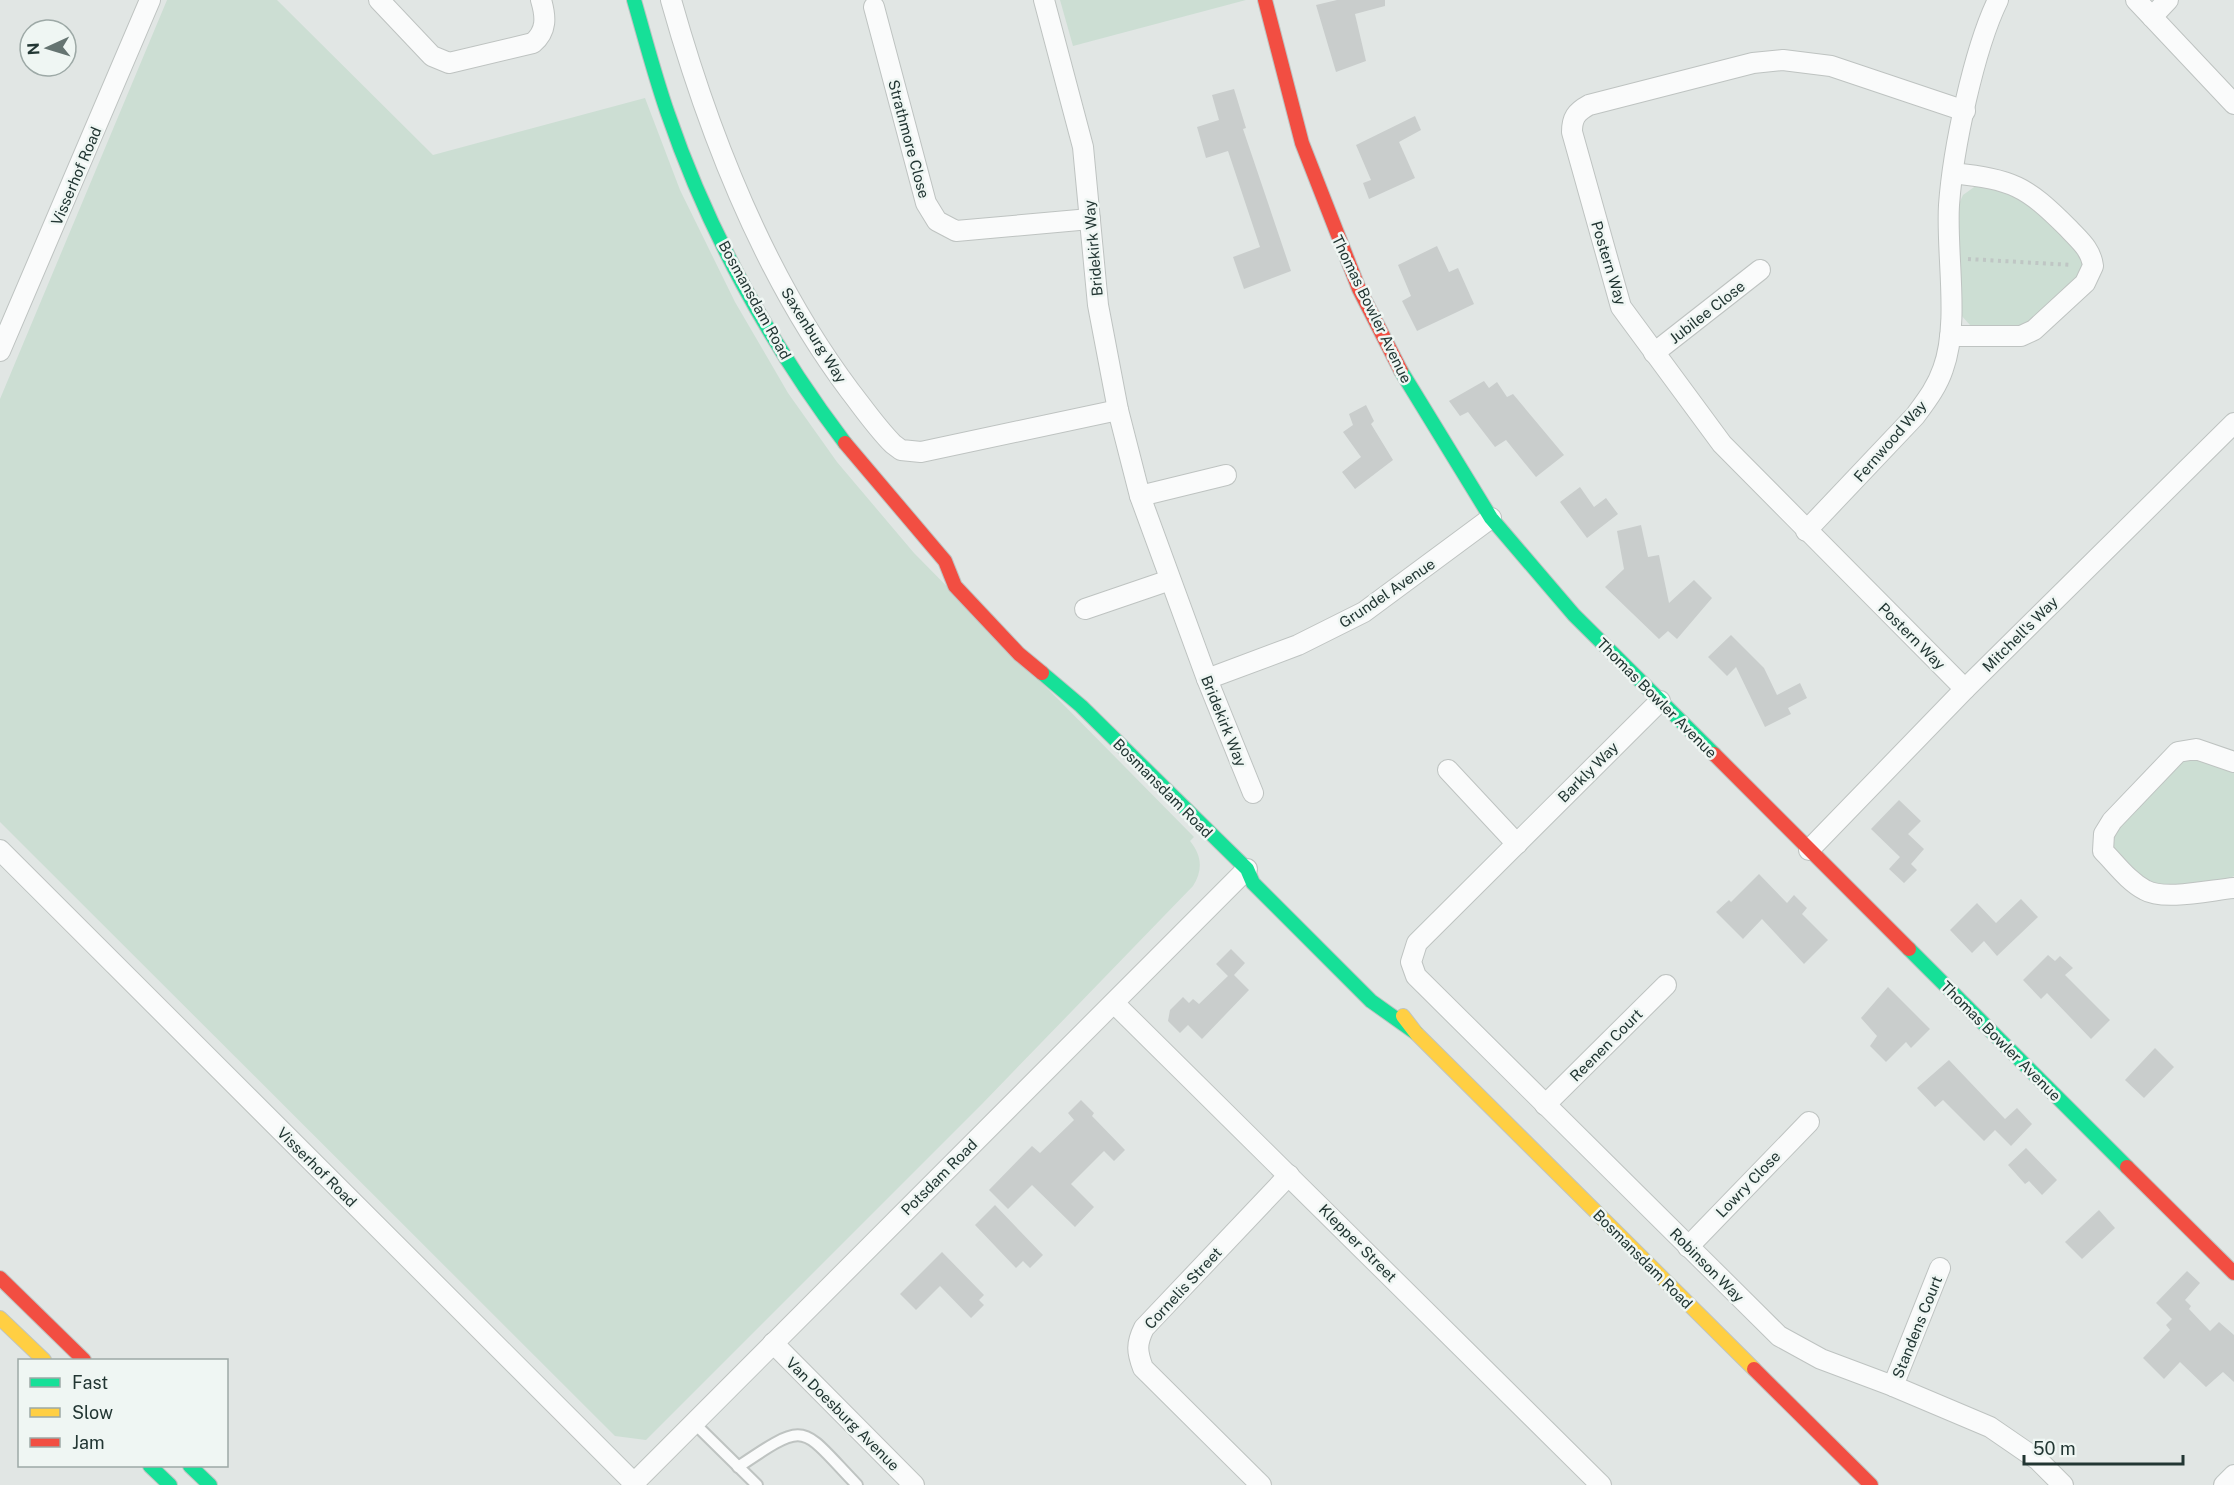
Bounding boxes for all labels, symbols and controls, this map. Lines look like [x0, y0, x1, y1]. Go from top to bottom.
north arrow [18, 18, 78, 78]
text: N [24, 42, 43, 56]
street label: Strathmore Close [885, 78, 933, 200]
street label: Visserhof Road [48, 124, 104, 228]
street label: Bridekirk Way [1080, 199, 1106, 297]
street label: Postern Way [1588, 219, 1630, 307]
street label: Thomas Bowler Avenue [1329, 232, 1415, 386]
street label: Bosmansdam Road [715, 238, 795, 362]
street label: Jubilee Close [1666, 277, 1748, 347]
street label: Saxenburg Way [778, 284, 850, 386]
street label: Fernwood Way [1850, 397, 1930, 485]
street label: Grundel Avenue [1336, 555, 1438, 631]
street label: Mitchell's Way [1979, 593, 2061, 675]
street label: Postern Way [1875, 599, 1949, 673]
street label: Thomas Bowler Avenue [1594, 635, 1720, 761]
street label: Bridekirk Way [1198, 673, 1250, 769]
street label: Bosmansdam Road [1110, 735, 1216, 841]
street label: Barkly Way [1554, 738, 1622, 806]
street label: Thomas Bowler Avenue [1938, 978, 2064, 1104]
street label: Reenen Court [1566, 1005, 1646, 1085]
street label: Visserhof Road [274, 1124, 360, 1210]
street label: Potsdam Road [898, 1136, 980, 1218]
street label: Lowry Close [1712, 1147, 1784, 1221]
street label: Klepper Street [1316, 1201, 1400, 1285]
street label: Bosmansdam Road [1590, 1206, 1696, 1312]
street label: Robinson Way [1667, 1225, 1747, 1305]
street label: Cornelis Street [1141, 1244, 1225, 1332]
street label: Standens Court [1889, 1273, 1945, 1381]
street label: Van Doesburg Avenue [783, 1354, 903, 1474]
legend [18, 1359, 228, 1467]
text: Fast [72, 1372, 108, 1393]
text: Slow [72, 1402, 113, 1423]
scale bar [2024, 1428, 2183, 1466]
text: Jam [72, 1432, 105, 1453]
text: 50 m [2033, 1438, 2076, 1459]

